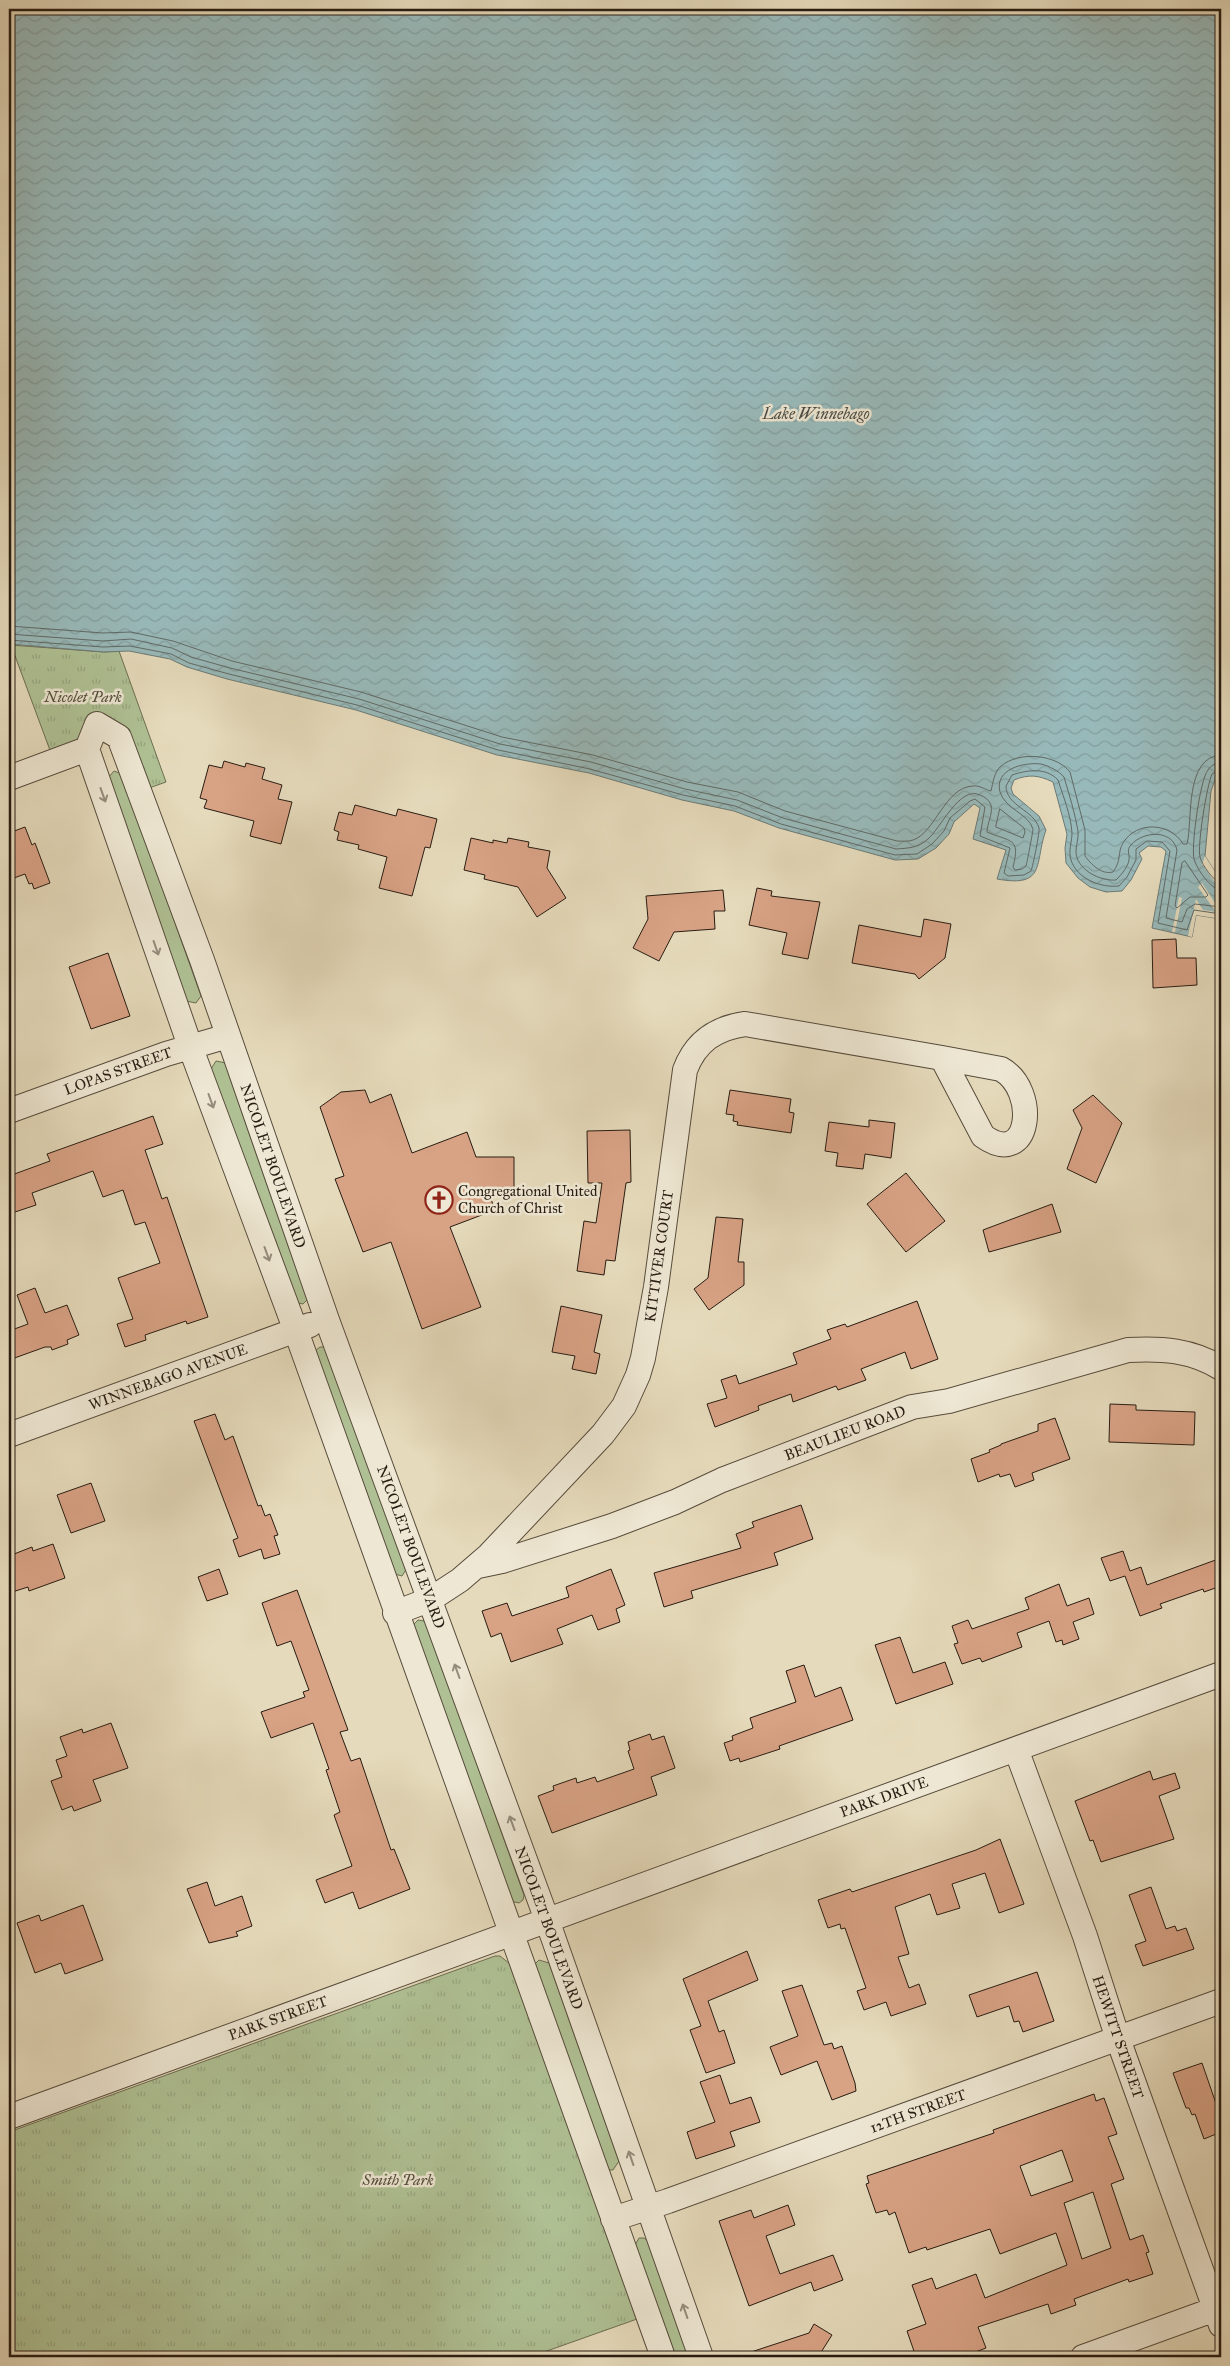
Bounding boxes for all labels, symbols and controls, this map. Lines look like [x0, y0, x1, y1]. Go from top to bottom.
water label: Lake Winnebago [761, 404, 870, 423]
park label: Nicolet Park [43, 688, 122, 706]
one-way arrow [99, 787, 108, 802]
one-way arrow [152, 940, 161, 956]
street label: LOPAS STREET [61, 1043, 175, 1099]
street label: NICOLET BOULEVARD [236, 1082, 310, 1251]
one-way arrow [207, 1093, 216, 1109]
place label: Congregational United Church of Christ [458, 1182, 598, 1217]
church icon: Congregational United Church of Christ [424, 1185, 454, 1215]
street label: KITTIVER COURT [641, 1189, 677, 1323]
one-way arrow [263, 1246, 272, 1261]
street label: WINNEBAGO AVENUE [86, 1340, 250, 1414]
street label: BEAULIEU ROAD [782, 1402, 908, 1464]
street label: NICOLET BOULEVARD [373, 1463, 449, 1631]
one-way arrow [452, 1663, 461, 1679]
street label: PARK DRIVE [837, 1773, 931, 1821]
one-way arrow [507, 1816, 516, 1832]
street label: NICOLET BOULEVARD [511, 1844, 587, 2012]
street label: HEWITT STREET [1088, 1973, 1148, 2101]
street label: PARK STREET [226, 1992, 330, 2044]
street label: 12TH STREET [867, 2085, 969, 2137]
one-way arrow [626, 2151, 635, 2166]
park label: Smith Park [362, 2171, 434, 2189]
one-way arrow [680, 2304, 689, 2319]

